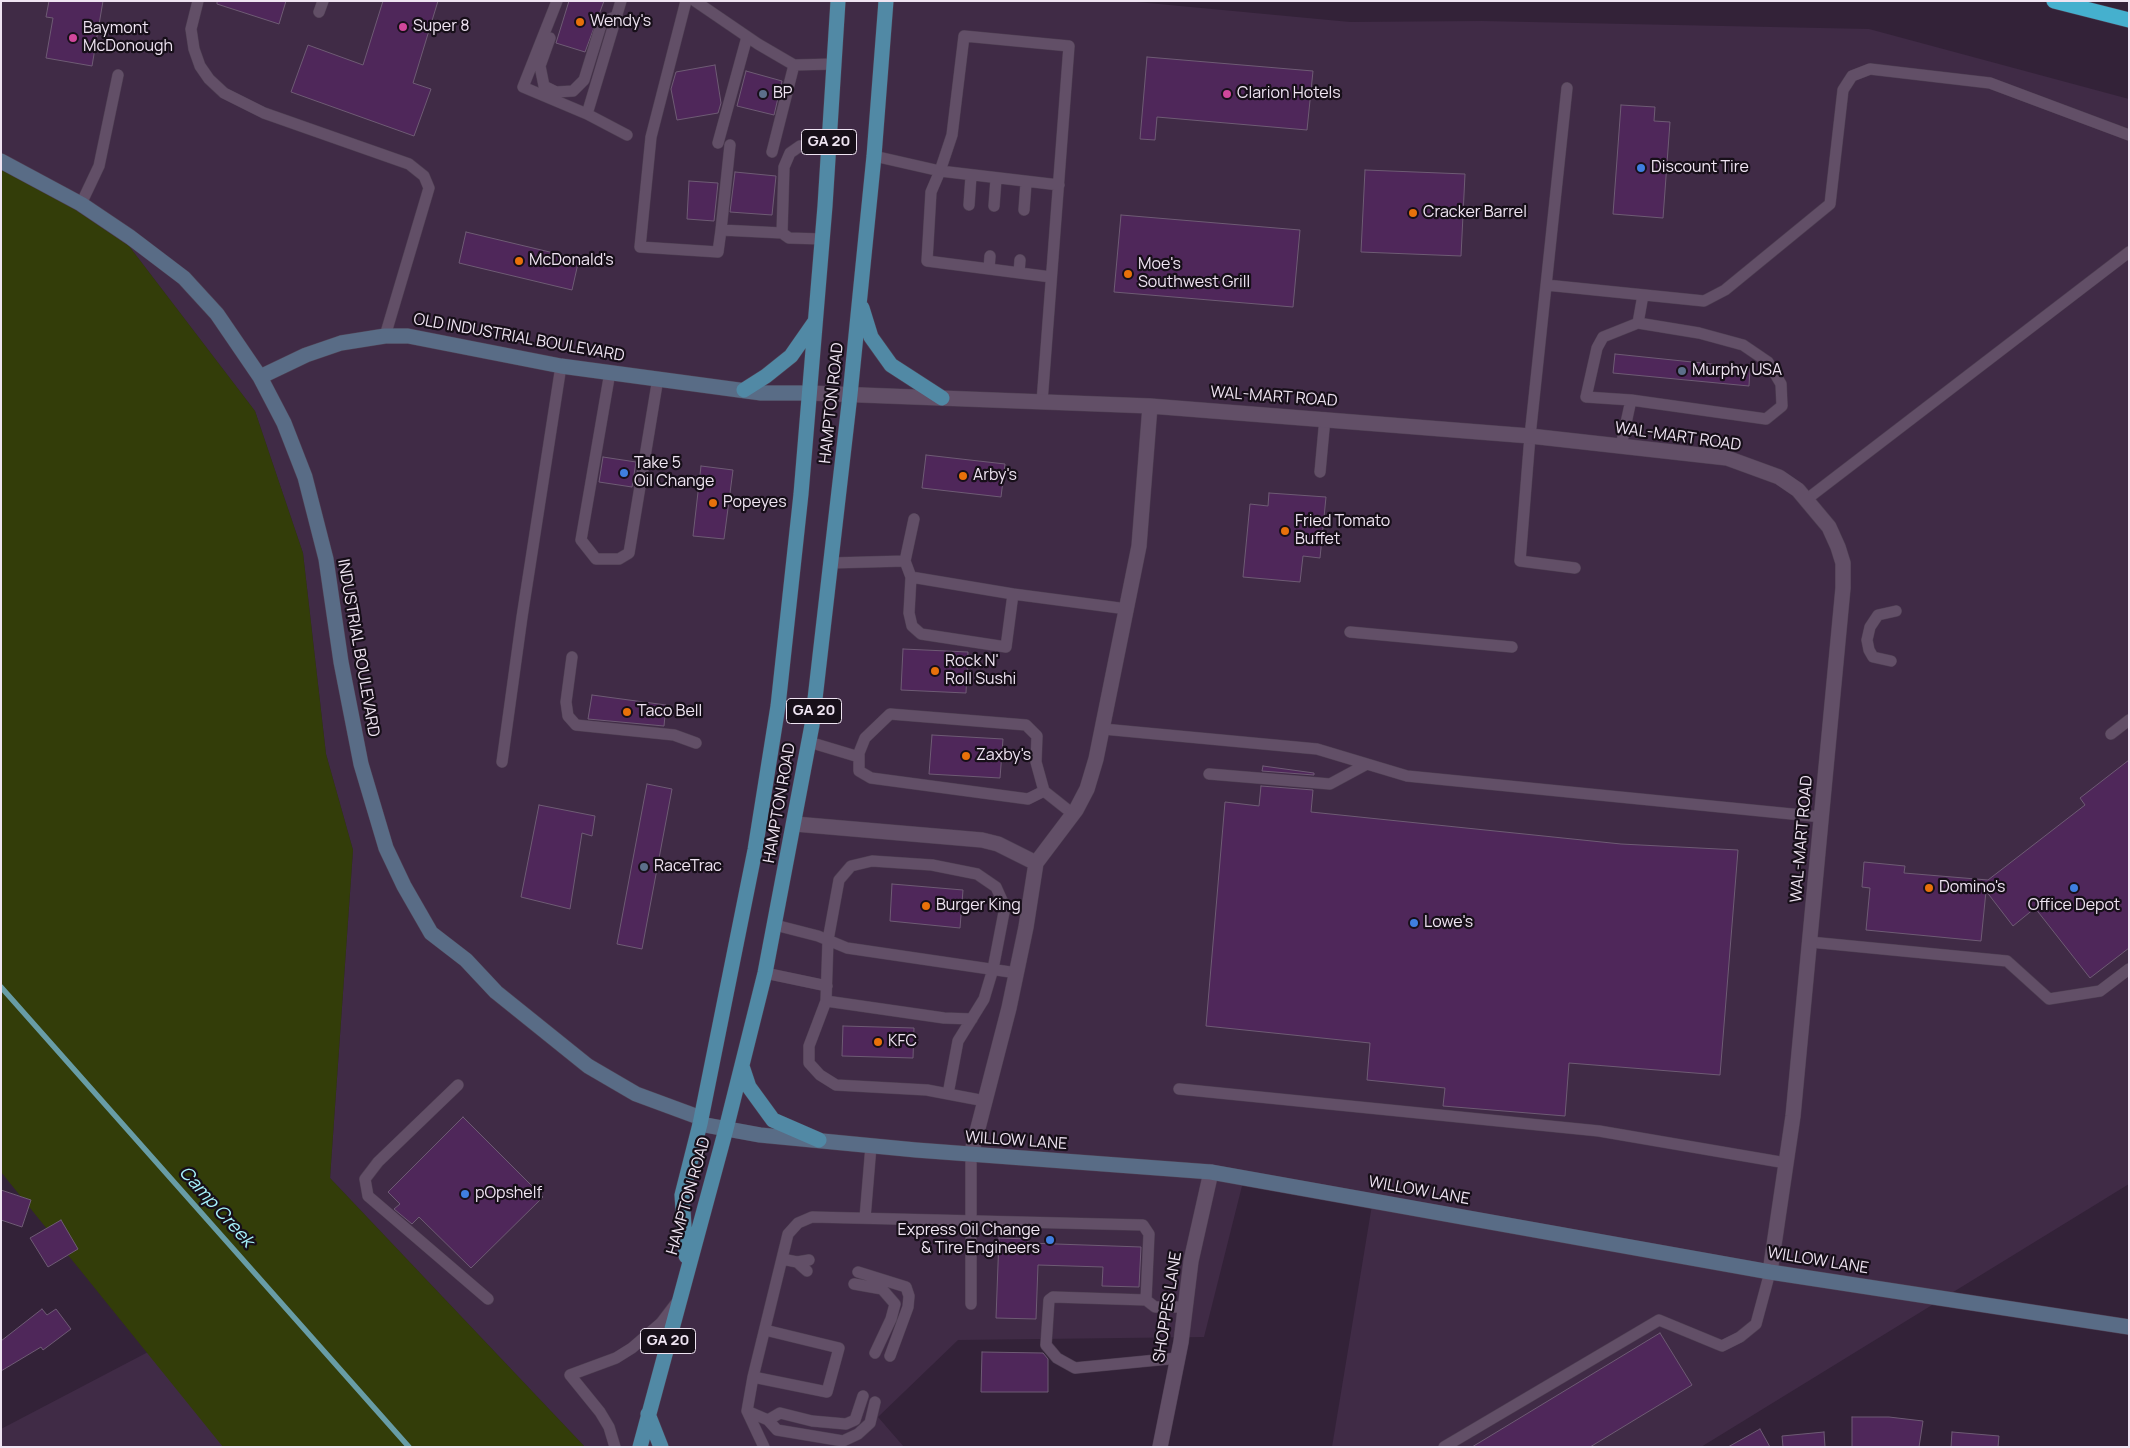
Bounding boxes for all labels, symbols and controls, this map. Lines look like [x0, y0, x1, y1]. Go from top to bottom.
place label: Wendy's [590, 12, 651, 32]
marker: Wendy's [574, 16, 586, 28]
place label: Super 8 [413, 17, 469, 37]
place label: Baymont McDonough [83, 19, 173, 57]
marker: Super 8 [397, 21, 409, 33]
marker: Baymont McDonough [67, 32, 79, 44]
place label: BP [773, 84, 792, 104]
place label: Clarion Hotels [1237, 84, 1341, 104]
marker: BP [757, 88, 769, 100]
marker: Clarion Hotels [1221, 88, 1233, 100]
road number: GA 20 [802, 130, 856, 154]
place label: Discount Tire [1651, 158, 1749, 178]
marker: Discount Tire [1635, 162, 1647, 174]
place label: Cracker Barrel [1423, 203, 1527, 223]
marker: Cracker Barrel [1407, 207, 1419, 219]
place label: McDonald's [529, 251, 614, 271]
marker: McDonald's [513, 255, 525, 267]
place label: Moe's Southwest Grill [1138, 255, 1250, 293]
marker: Moe's Southwest Grill [1122, 268, 1134, 280]
street label: OLD INDUSTRIAL BOULEVARD [412, 310, 626, 366]
street label: HAMPTON ROAD [816, 341, 848, 465]
place label: Murphy USA [1692, 361, 1782, 381]
marker: Murphy USA [1676, 365, 1688, 377]
street label: WAL-MART ROAD [1210, 383, 1338, 411]
street label: WAL-MART ROAD [1614, 419, 1742, 455]
place label: Take 5 Oil Change [634, 454, 714, 492]
place label: Arby's [973, 466, 1017, 486]
marker: Take 5 Oil Change [618, 467, 630, 479]
marker: Arby's [957, 470, 969, 482]
place label: Popeyes [723, 493, 787, 513]
marker: Popeyes [707, 497, 719, 509]
place label: Fried Tomato Buffet [1295, 512, 1390, 550]
marker: Fried Tomato Buffet [1279, 525, 1291, 537]
street label: INDUSTRIAL BOULEVARD [333, 558, 383, 738]
place label: Rock N' Roll Sushi [945, 652, 1016, 690]
marker: Rock N' Roll Sushi [929, 665, 941, 677]
road number: GA 20 [786, 698, 842, 724]
place label: Taco Bell [637, 702, 702, 722]
marker: Taco Bell [621, 706, 633, 718]
street label: HAMPTON ROAD [760, 741, 800, 865]
place label: Zaxby's [976, 746, 1031, 766]
marker: Zaxby's [960, 750, 972, 762]
street label: WAL-MART ROAD [1787, 775, 1817, 903]
place label: RaceTrac [654, 857, 722, 877]
marker: RaceTrac [638, 861, 650, 873]
place label: Domino's [1939, 878, 2005, 898]
marker: Domino's [1923, 882, 1935, 894]
marker: Office Depot [2068, 882, 2080, 894]
place label: Burger King [936, 896, 1021, 916]
place label: Office Depot [2028, 896, 2120, 916]
marker: Burger King [920, 900, 932, 912]
place label: Lowe's [1424, 913, 1473, 933]
marker: Lowe's [1408, 917, 1420, 929]
place label: KFC [888, 1032, 917, 1052]
marker: KFC [872, 1036, 884, 1048]
street label: WILLOW LANE [964, 1128, 1068, 1154]
street label: HAMPTON ROAD [663, 1135, 715, 1257]
water label: Camp Creek [174, 1162, 258, 1252]
street label: WILLOW LANE [1367, 1173, 1471, 1209]
place label: pOpshelf [475, 1184, 542, 1204]
marker: pOpshelf [459, 1188, 471, 1200]
place label: Express Oil Change & Tire Engineers [898, 1221, 1040, 1259]
marker: Express Oil Change & Tire Engineers [1044, 1234, 1056, 1246]
street label: WILLOW LANE [1766, 1244, 1870, 1278]
street label: SHOPPES LANE [1150, 1250, 1186, 1364]
road number: GA 20 [640, 1328, 696, 1354]

